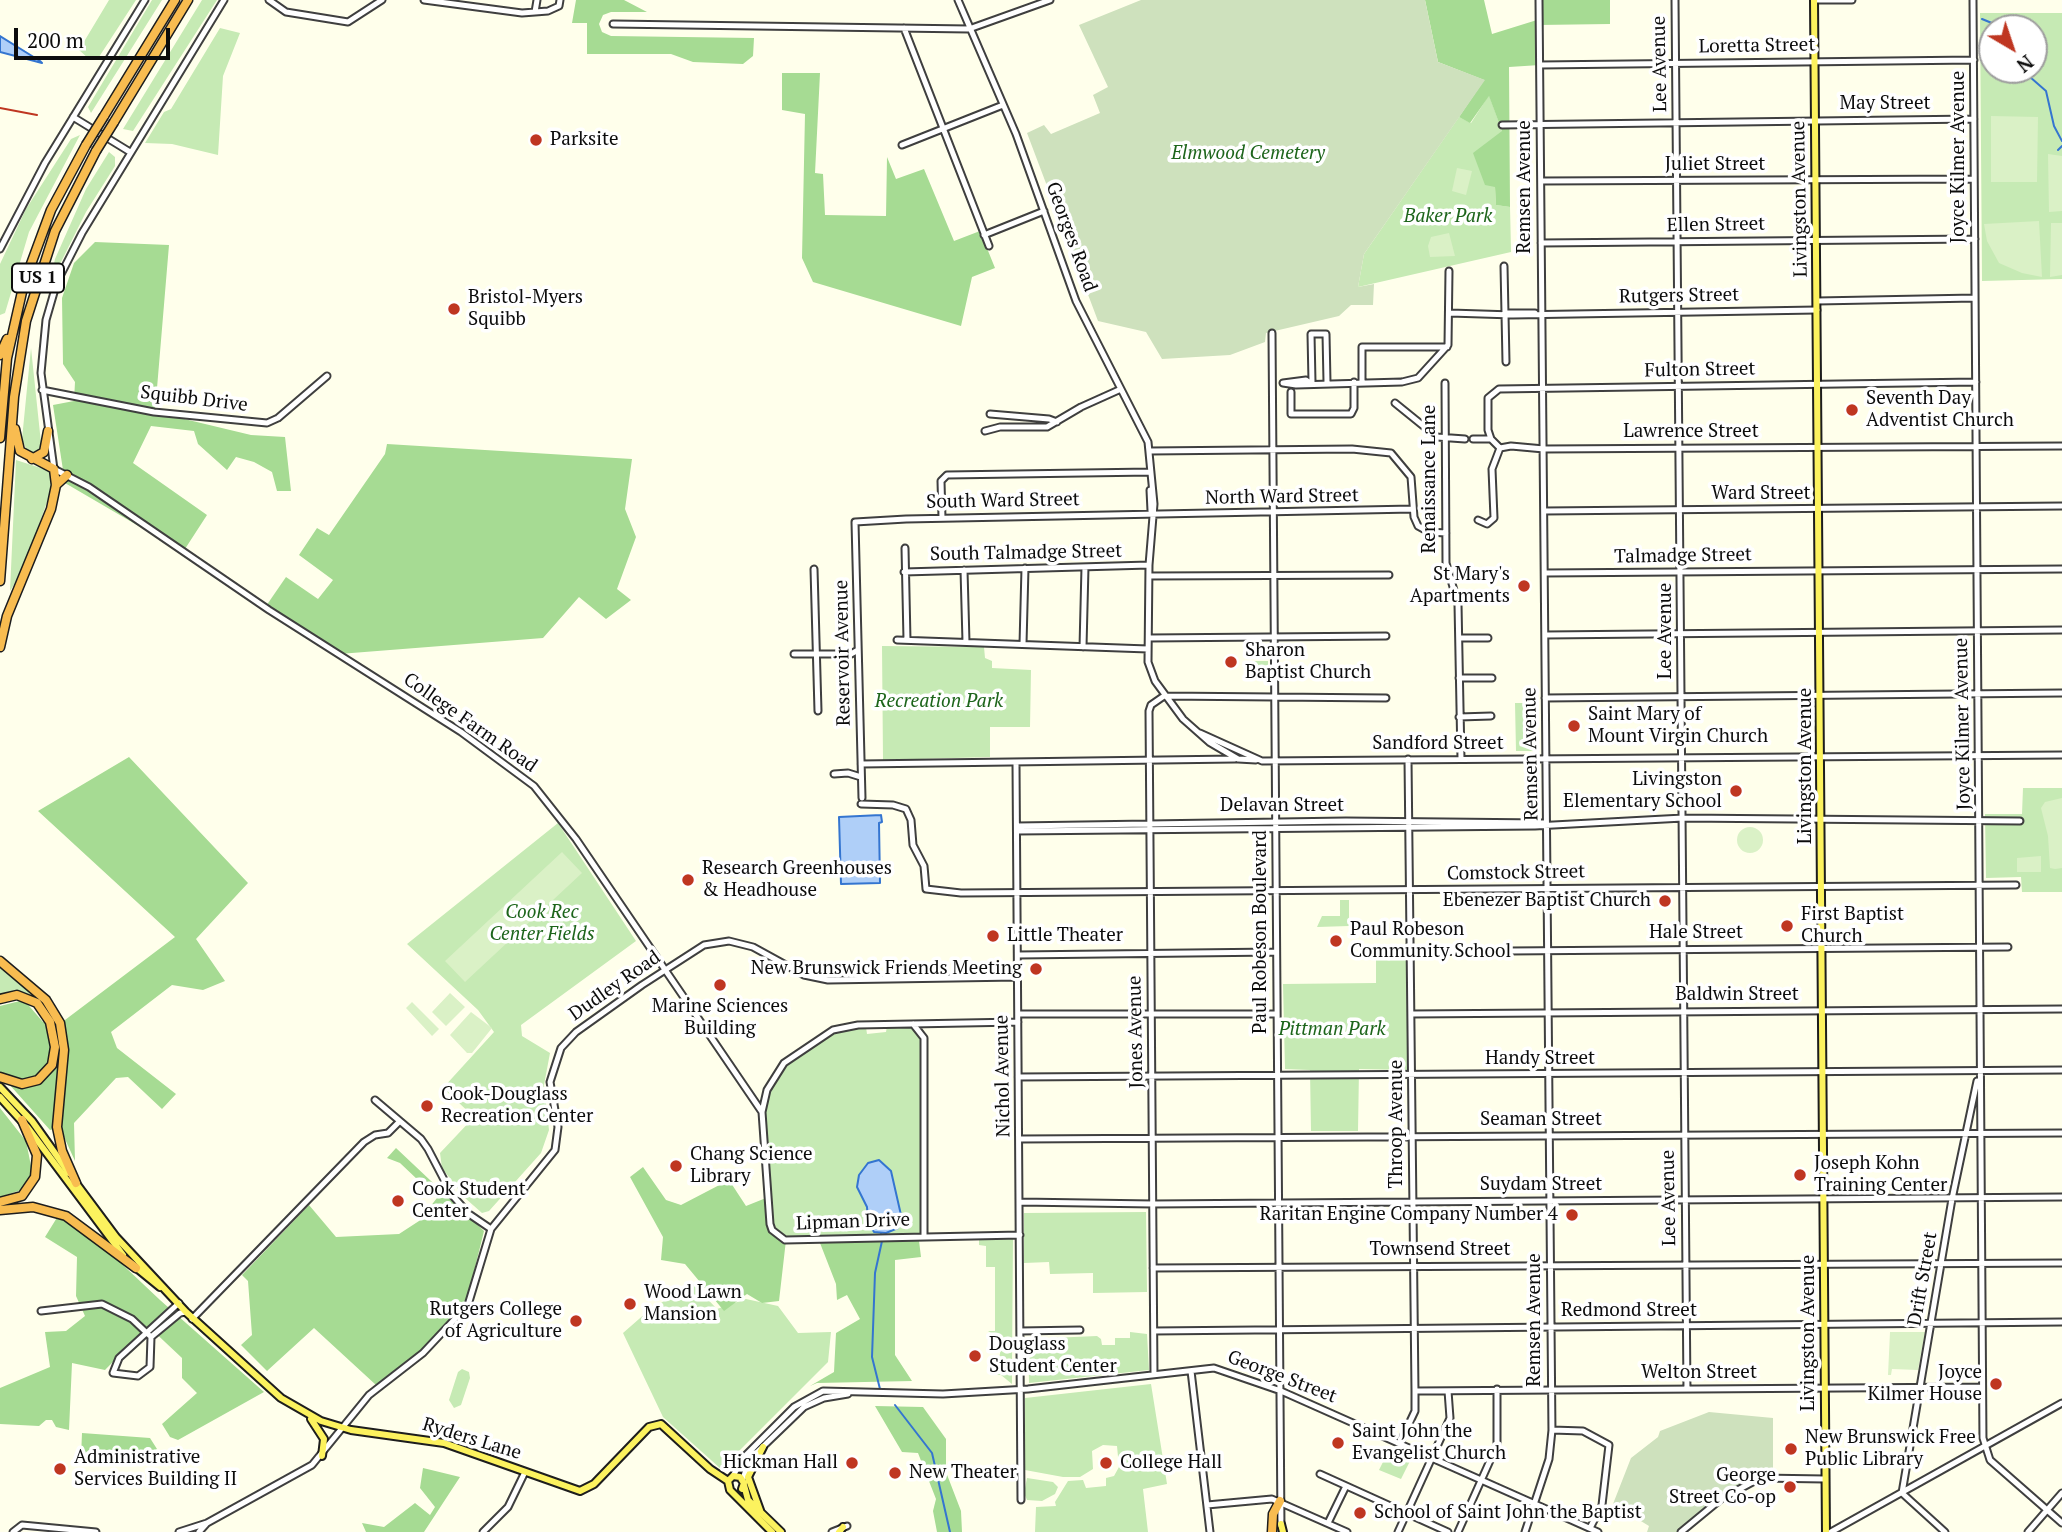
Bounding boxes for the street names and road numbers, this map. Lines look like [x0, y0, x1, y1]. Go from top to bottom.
street label: Lee Avenue [1648, 16, 1672, 112]
street label: Loretta Street [1698, 34, 1816, 58]
street label: Joyce Kilmer Avenue [1948, 71, 1970, 243]
street label: May Street [1840, 93, 1930, 115]
street label: Remsen Avenue [1514, 120, 1536, 254]
street label: Livingston Avenue [1787, 120, 1813, 278]
street label: Juliet Street [1665, 154, 1765, 176]
street label: Georges Road [1041, 179, 1101, 295]
street label: Ellen Street [1666, 213, 1766, 237]
road number: US 1 [12, 264, 64, 292]
street label: Rutgers Street [1619, 284, 1739, 308]
street label: Fulton Street [1644, 358, 1756, 382]
street label: Squibb Drive [139, 381, 249, 417]
street label: Renaissance Lane [1419, 405, 1441, 553]
street label: Lawrence Street [1623, 421, 1759, 443]
street label: Ward Street [1711, 483, 1811, 505]
street label: North Ward Street [1205, 484, 1359, 510]
street label: South Ward Street [926, 488, 1080, 514]
street label: South Talmadge Street [930, 540, 1122, 566]
street label: Talmadge Street [1614, 543, 1752, 569]
street label: Reservoir Avenue [830, 580, 856, 726]
street label: Lee Avenue [1655, 583, 1677, 679]
street label: Joyce Kilmer Avenue [1950, 638, 1976, 810]
street label: College Farm Road [399, 668, 541, 778]
street label: Remsen Avenue [1518, 687, 1544, 821]
street label: Livingston Avenue [1795, 688, 1817, 844]
street label: Sandford Street [1372, 733, 1504, 755]
street label: Delavan Street [1220, 795, 1344, 817]
street label: Paul Robeson Boulevard [1250, 830, 1272, 1034]
street label: Comstock Street [1447, 860, 1585, 886]
street label: Hale Street [1649, 922, 1743, 944]
street label: Dudley Road [565, 946, 665, 1026]
street label: Jones Avenue [1124, 975, 1148, 1089]
street label: Baldwin Street [1675, 984, 1799, 1006]
street label: Nichol Avenue [991, 1014, 1015, 1138]
street label: Handy Street [1485, 1048, 1595, 1070]
street label: Throop Avenue [1386, 1060, 1408, 1188]
street label: Seaman Street [1480, 1109, 1602, 1131]
street label: Lee Avenue [1657, 1150, 1681, 1246]
street label: Suydam Street [1480, 1174, 1602, 1196]
street label: Lipman Drive [796, 1209, 910, 1235]
street label: Drift Street [1904, 1230, 1942, 1328]
street label: Townsend Street [1370, 1239, 1510, 1261]
street label: Remsen Avenue [1524, 1253, 1546, 1387]
street label: Livingston Avenue [1798, 1255, 1820, 1411]
street label: Redmond Street [1561, 1300, 1697, 1322]
street label: George Street [1224, 1346, 1340, 1408]
street label: Welton Street [1641, 1362, 1757, 1384]
street label: Ryders Lane [420, 1413, 524, 1465]

